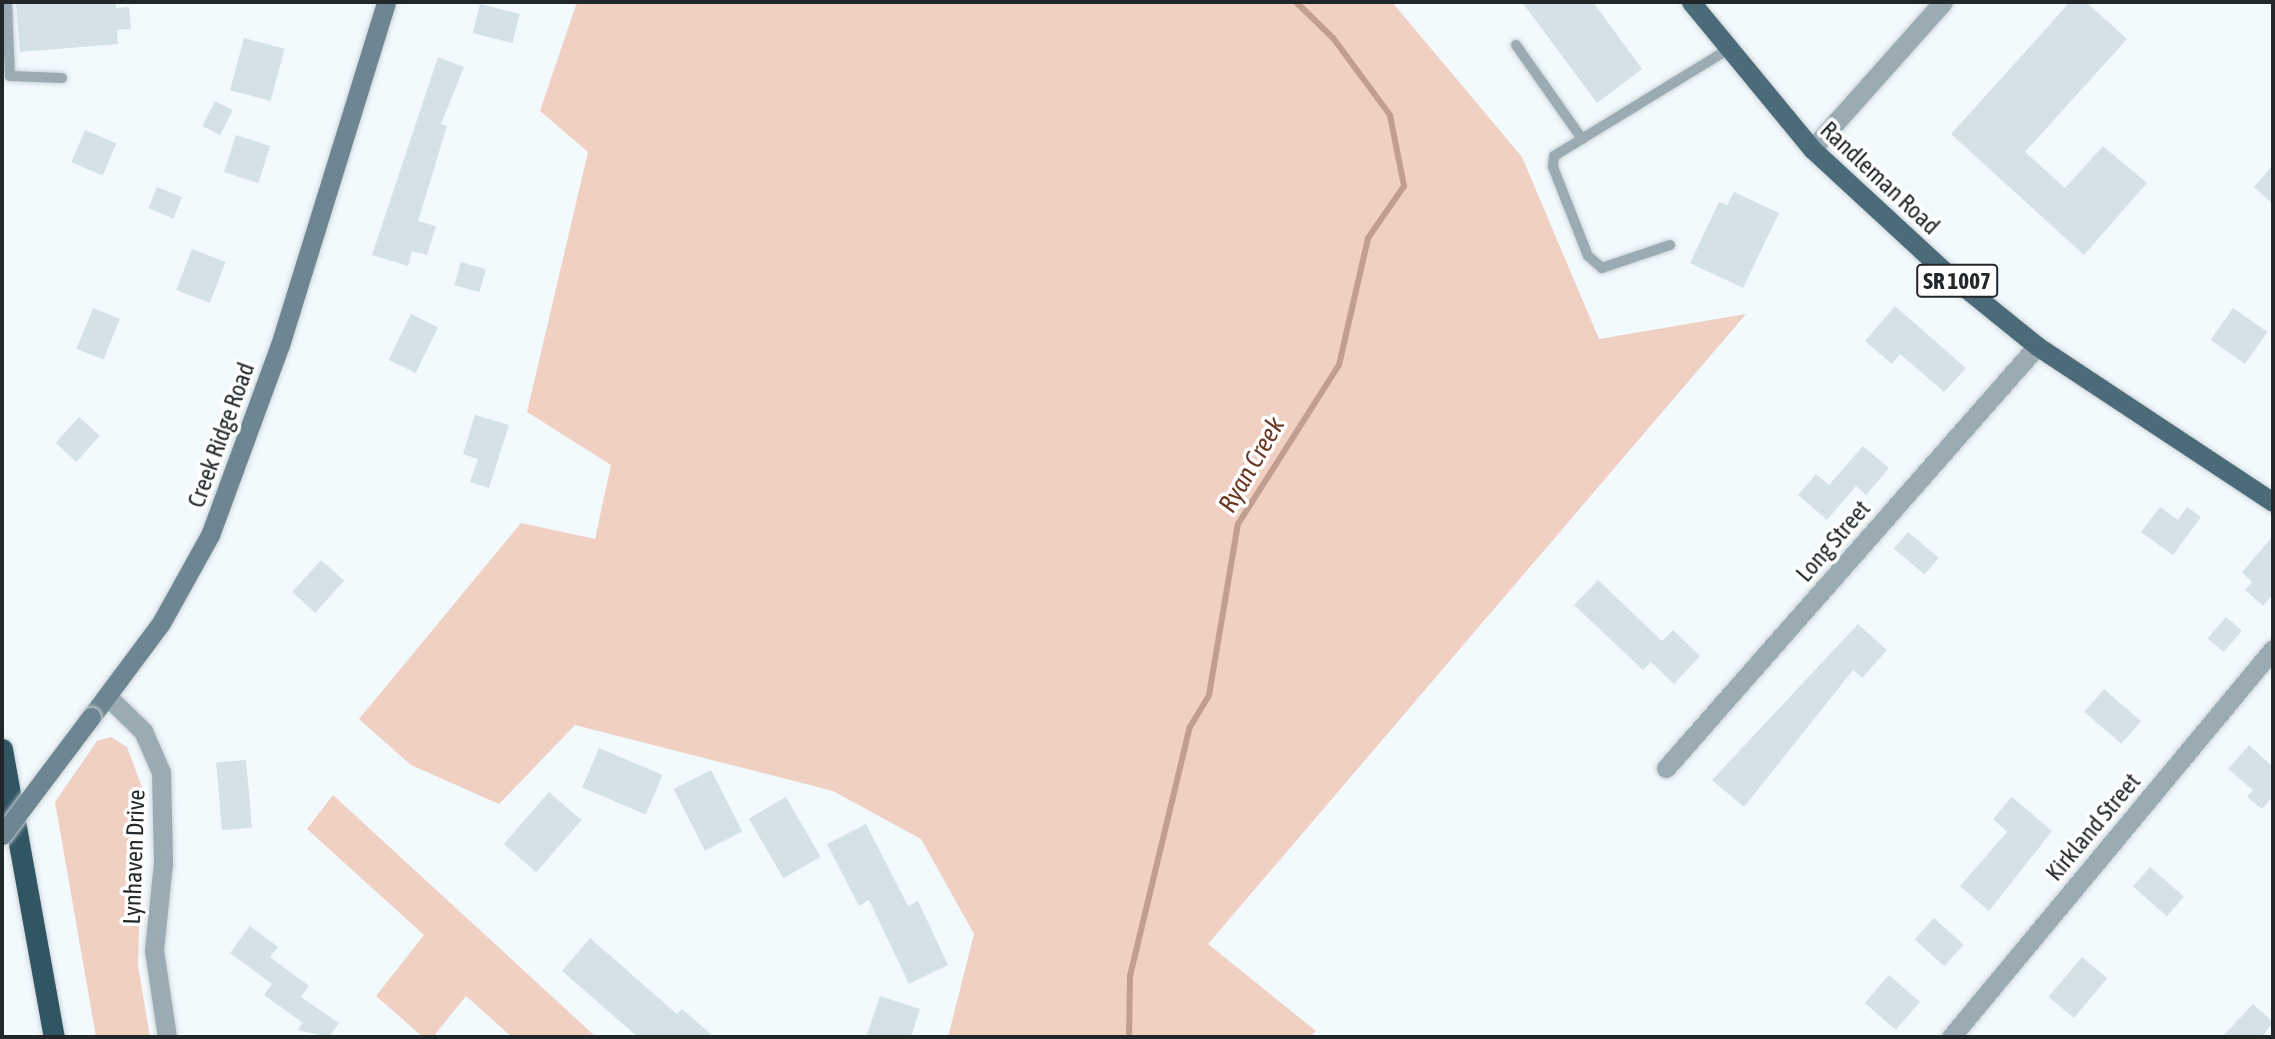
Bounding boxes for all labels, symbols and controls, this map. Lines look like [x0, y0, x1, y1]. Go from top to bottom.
street label: Randleman Road [1814, 116, 1946, 240]
road number: SR 1007 [1915, 262, 1999, 300]
street label: Creek Ridge Road [181, 359, 261, 511]
water label: Ryan Creek [1212, 412, 1292, 518]
street label: Long Street [1790, 494, 1876, 588]
street label: Kirkland Street [2040, 767, 2146, 887]
street label: Lynhaven Drive [117, 789, 151, 925]

